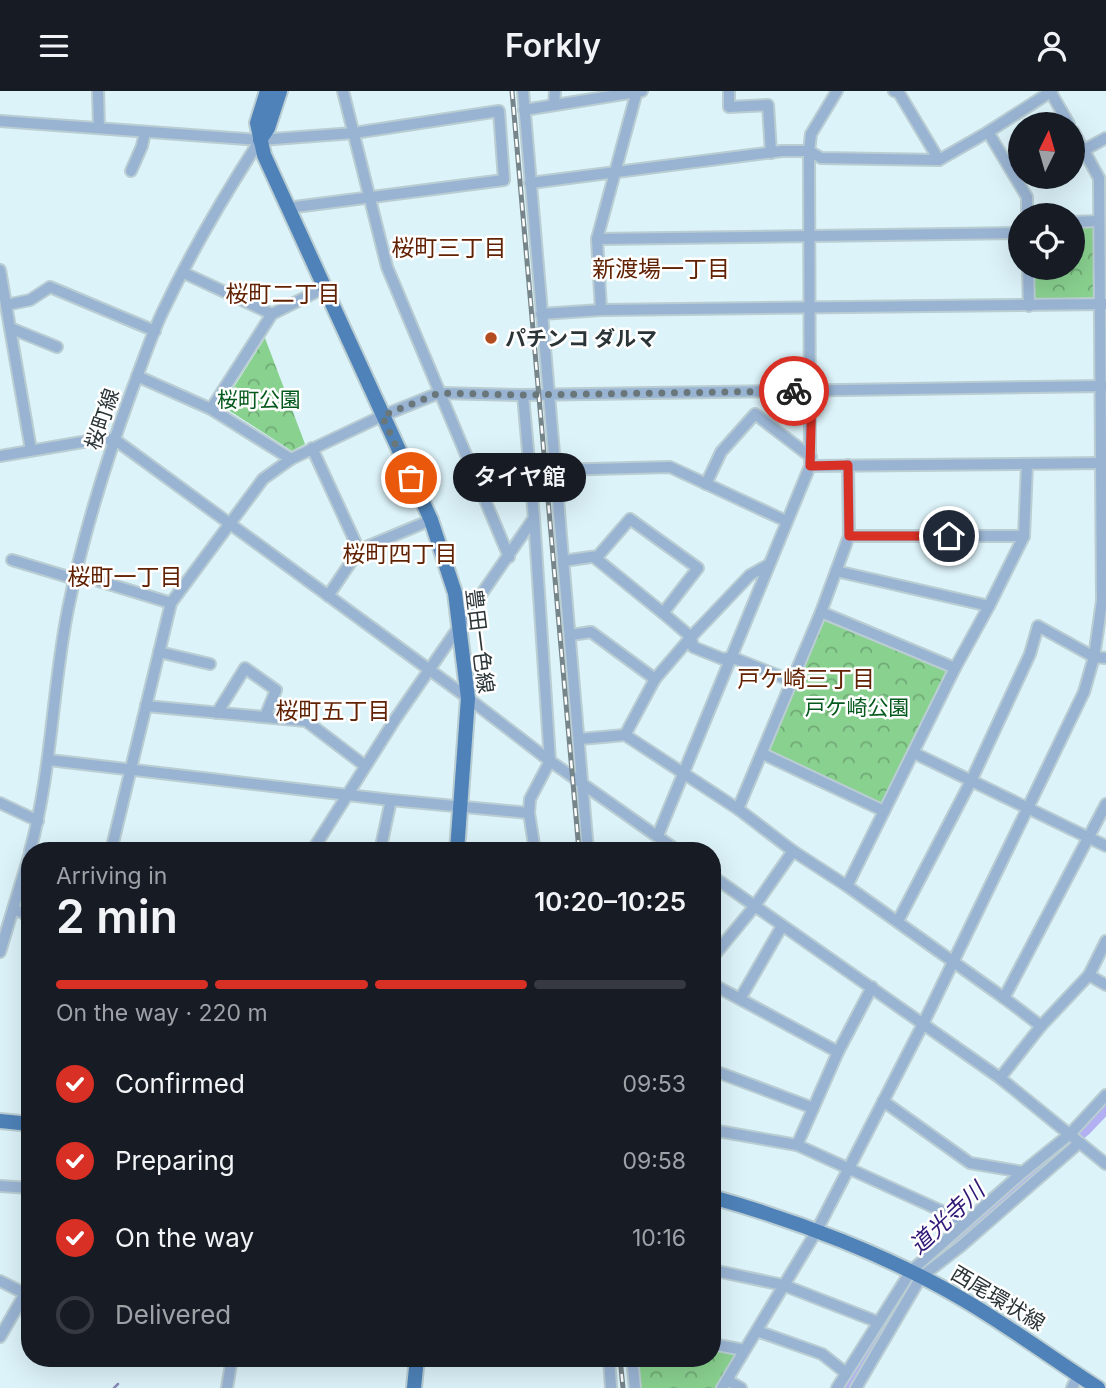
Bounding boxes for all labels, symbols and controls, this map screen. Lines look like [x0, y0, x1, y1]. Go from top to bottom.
text: Forkly [505, 26, 601, 65]
icon: menu [35, 27, 73, 65]
icon: person [1033, 27, 1071, 65]
north arrow [1008, 112, 1085, 189]
map controls [1008, 112, 1085, 280]
button: locate [1008, 203, 1085, 280]
district label: 桜町三丁目 [392, 234, 507, 262]
district label: 新渡場一丁目 [592, 255, 730, 283]
district label: 桜町二丁目 [226, 280, 341, 308]
place label: パチンコ ダルマ [505, 326, 657, 351]
marker: パチンコ ダルマ [483, 330, 499, 346]
courier [759, 356, 829, 426]
icon: bike [775, 372, 813, 410]
street label: 桜町線 [80, 385, 124, 453]
park label: 桜町公園 [217, 387, 301, 412]
pin [381, 448, 441, 508]
callout: タイヤ館 [453, 453, 586, 503]
icon: bag [392, 459, 430, 497]
text: タイヤ館 [474, 463, 565, 491]
pin [919, 506, 979, 566]
icon: home [930, 517, 968, 555]
district label: 桜町四丁目 [343, 540, 458, 568]
district label: 桜町一丁目 [68, 563, 183, 591]
street label: 豊田一色線 [461, 587, 499, 695]
district label: 戸ケ崎三丁目 [737, 665, 875, 693]
park label: 戸ケ崎公園 [805, 695, 910, 720]
district label: 桜町五丁目 [276, 697, 391, 725]
text: Arriving in [56, 862, 167, 890]
text: 10:20–10:25 [534, 886, 686, 917]
text: 2 min [56, 888, 178, 944]
text: On the way · 220 m [56, 999, 268, 1027]
icon: check [56, 1065, 94, 1103]
text: Confirmed [115, 1068, 245, 1099]
text: 09:53 [622, 1070, 686, 1098]
icon: check [56, 1142, 94, 1180]
text: Preparing [115, 1145, 235, 1176]
text: 09:58 [622, 1147, 686, 1175]
water label: 道光寺川 [904, 1174, 992, 1260]
icon: check [56, 1219, 94, 1257]
text: On the way [115, 1222, 254, 1253]
text: 10:16 [632, 1224, 686, 1252]
street label: 西尾環状線 [947, 1260, 1049, 1336]
text: Delivered [115, 1299, 231, 1330]

